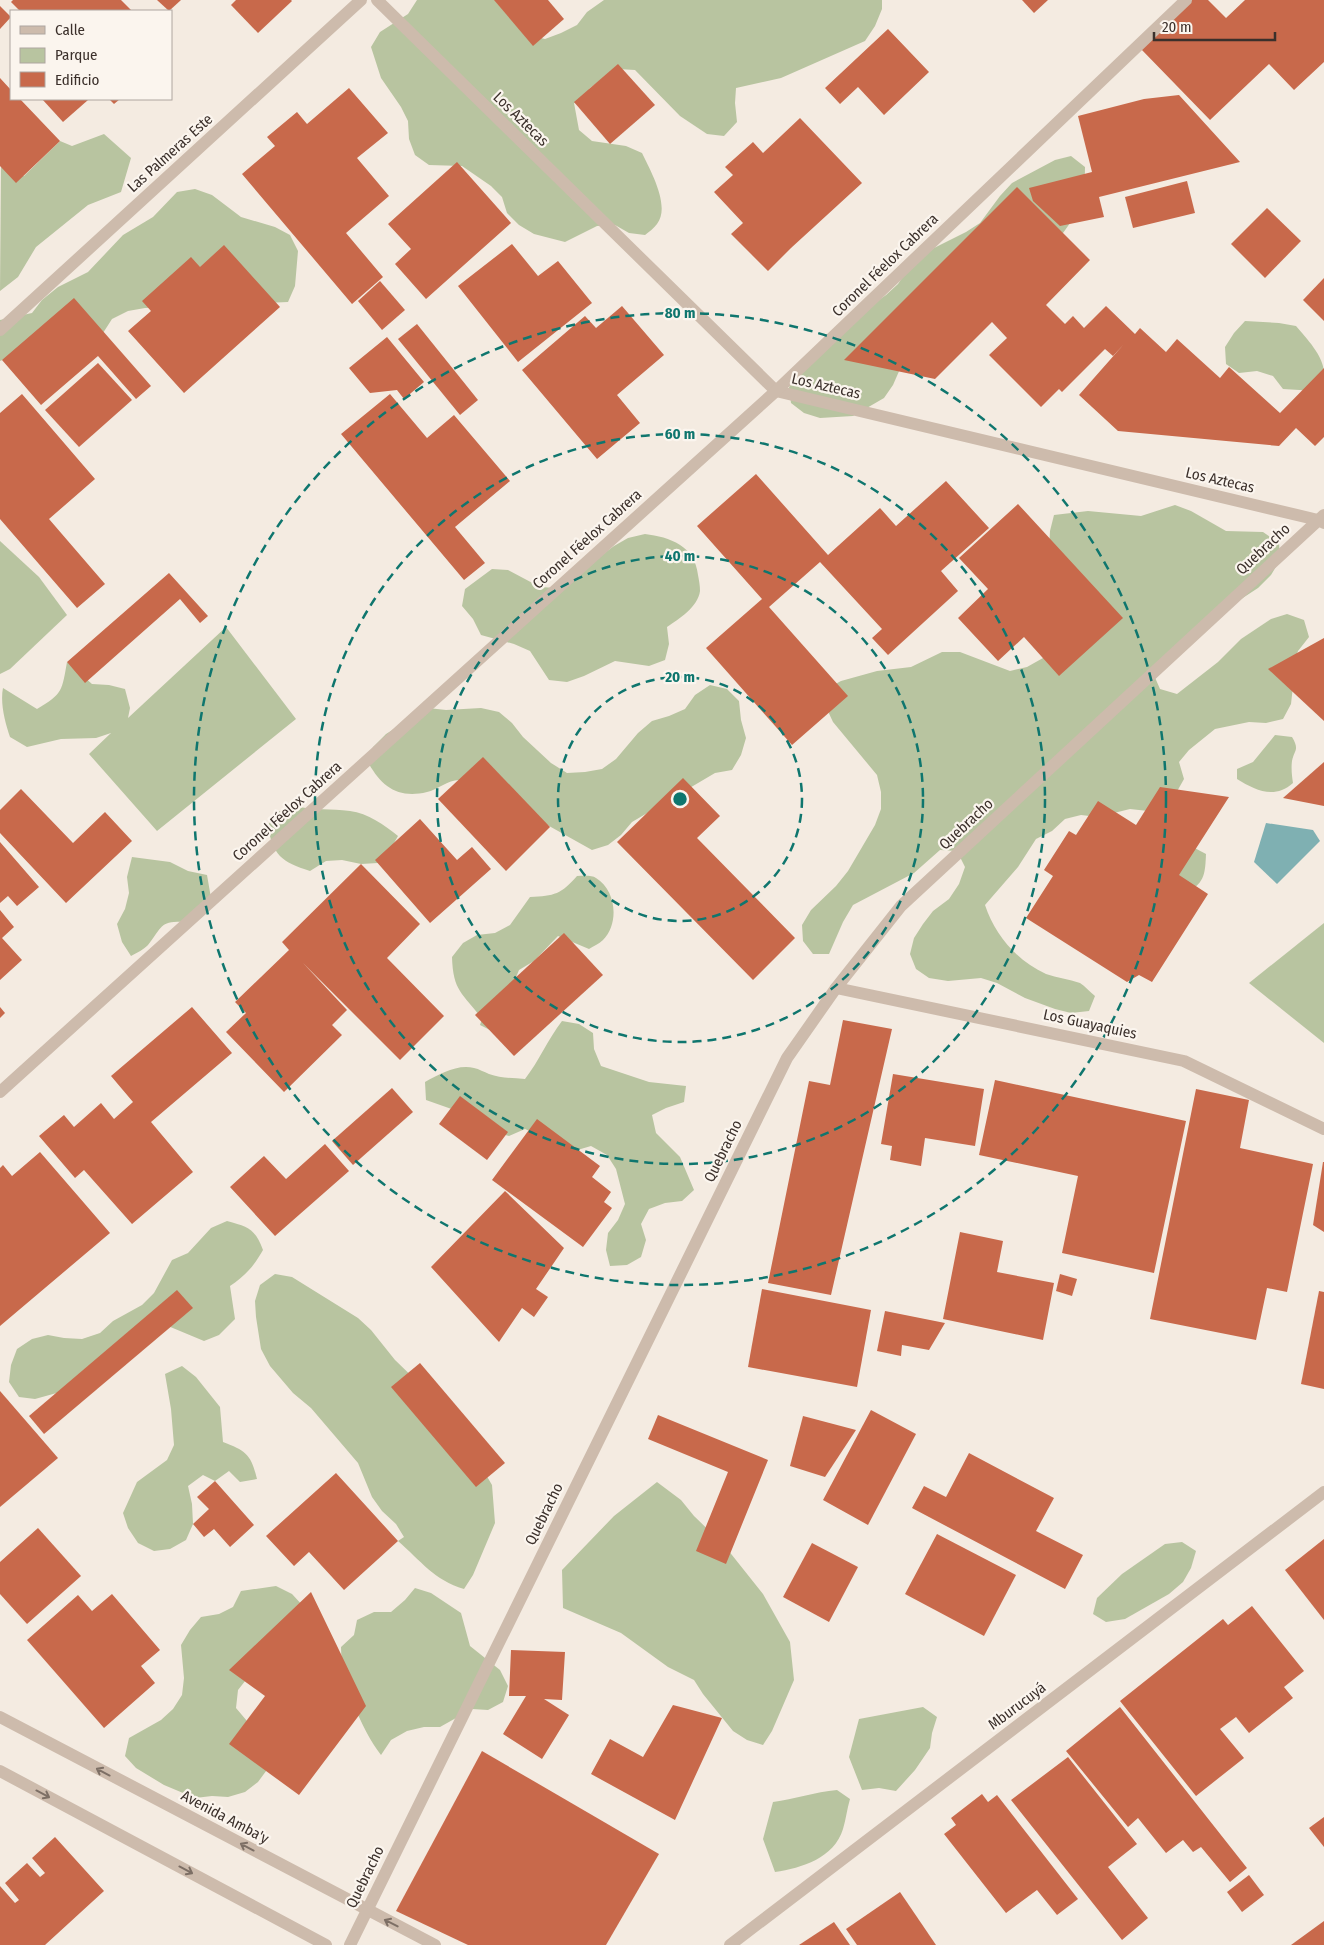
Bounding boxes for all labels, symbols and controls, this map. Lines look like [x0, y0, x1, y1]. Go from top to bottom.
legend [10, 10, 172, 100]
scale bar [1154, 10, 1275, 42]
text: 20 m [1162, 18, 1192, 36]
text: Calle [55, 21, 85, 39]
text: Parque [55, 46, 98, 64]
text: Edificio [55, 71, 100, 89]
street label: Los Aztecas [490, 88, 552, 150]
street label: Las Palmeras Este [124, 110, 216, 196]
street label: Coronel Féelox Cabrera [828, 210, 942, 320]
text: 80 m [665, 304, 695, 322]
street label: Los Aztecas [790, 369, 862, 403]
text: 60 m [665, 425, 695, 443]
street label: Los Aztecas [1184, 463, 1256, 497]
street label: Coronel Féelox Cabrera [529, 485, 645, 593]
street label: Quebracho [1232, 520, 1294, 578]
text: 40 m [665, 547, 695, 565]
text: 20 m [664, 668, 695, 686]
street label: Coronel Féelox Cabrera [229, 757, 345, 865]
centre of rings [671, 790, 689, 808]
street label: Quebracho [935, 795, 997, 853]
street label: Los Guayaquies [1042, 1005, 1138, 1043]
street label: Quebracho [700, 1117, 746, 1185]
street label: Quebracho [521, 1480, 567, 1548]
street label: Mburucuyá [985, 1678, 1049, 1734]
one-way arrow [96, 1767, 111, 1777]
street label: Avenida Amba'y [178, 1786, 272, 1848]
one-way arrow [35, 1790, 50, 1799]
one-way arrow [240, 1842, 255, 1851]
street label: Quebracho [342, 1843, 388, 1911]
one-way arrow [179, 1866, 193, 1876]
one-way arrow [384, 1918, 399, 1927]

